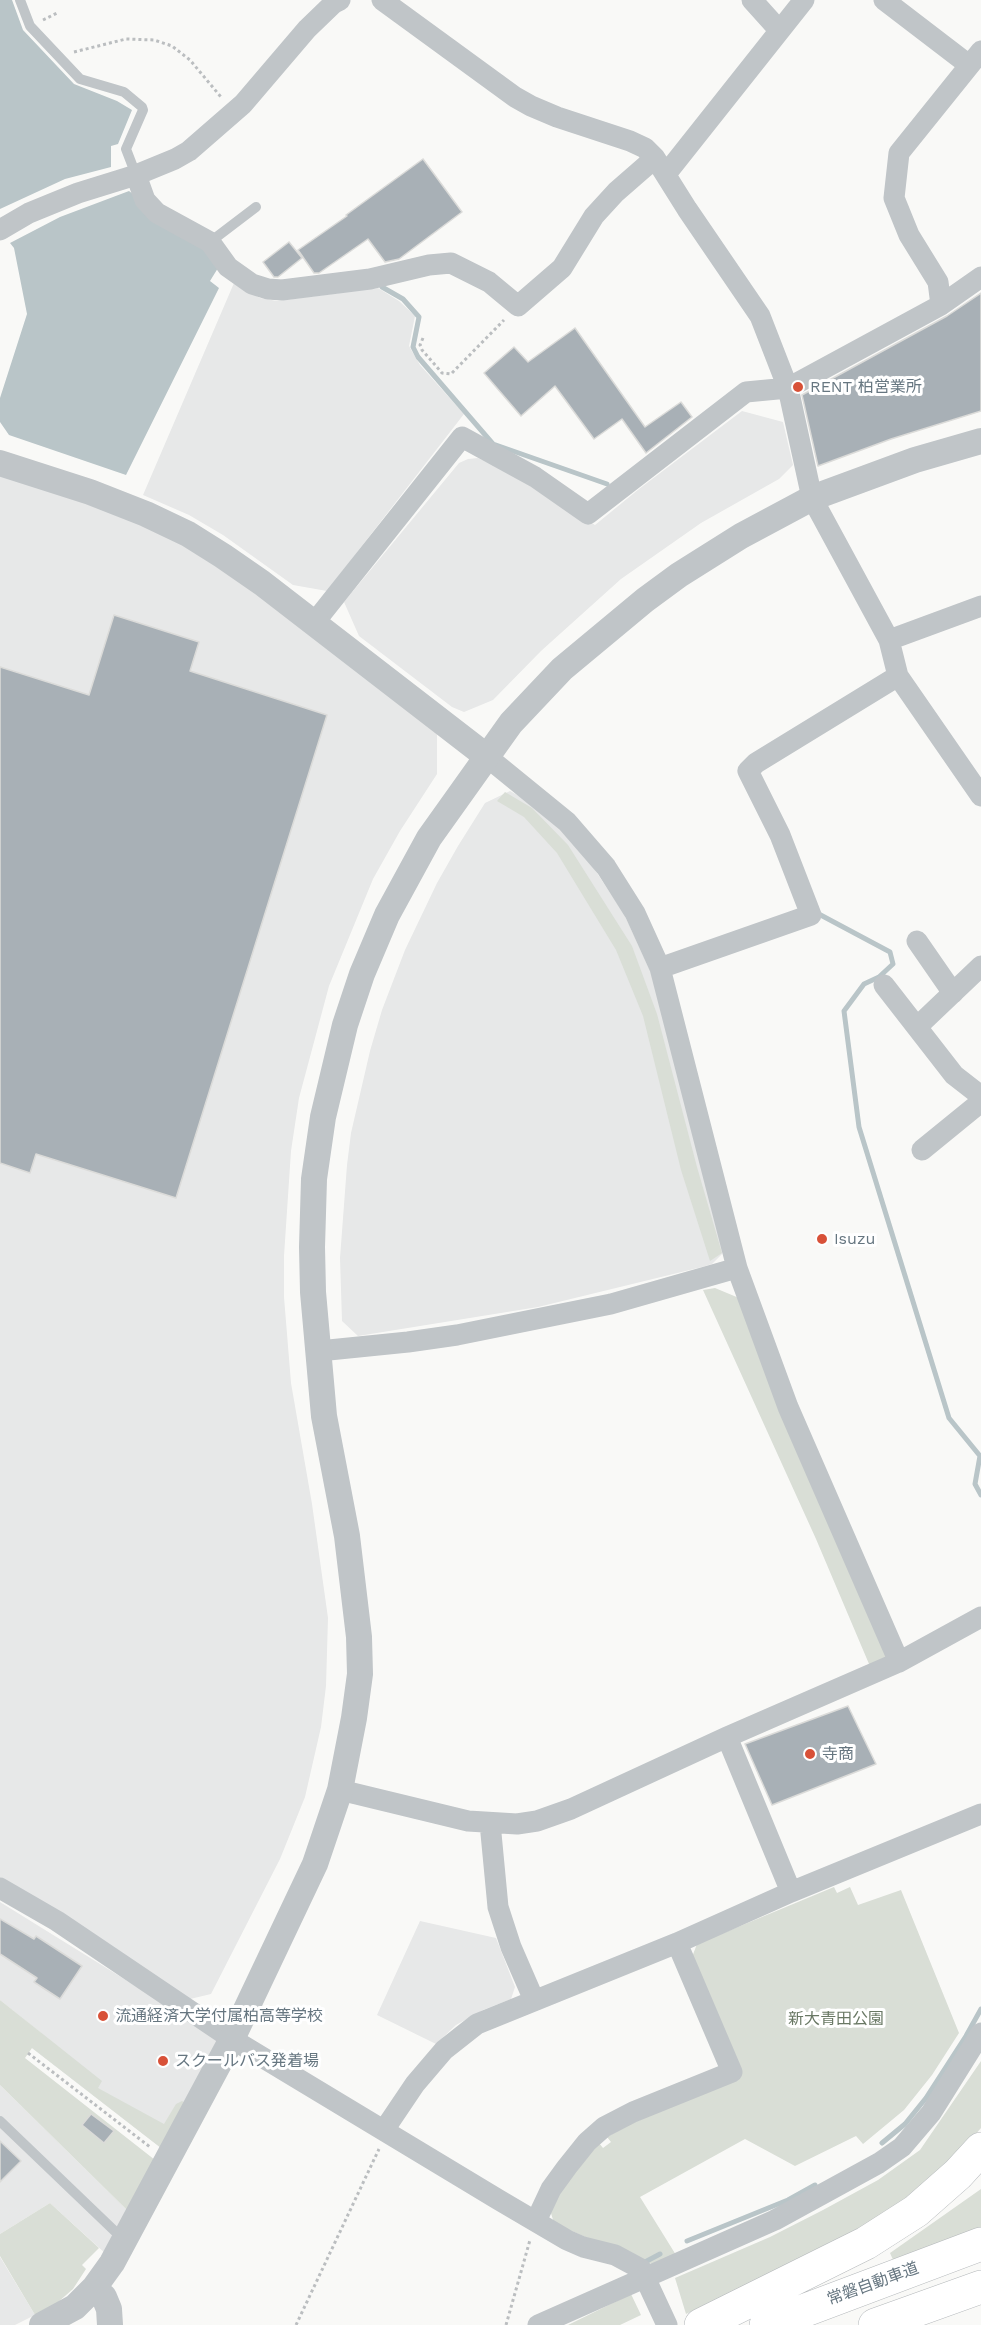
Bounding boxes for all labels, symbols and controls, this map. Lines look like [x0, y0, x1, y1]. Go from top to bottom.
place label: RENT 柏営業所 [810, 377, 922, 397]
marker: RENT 柏営業所 [791, 380, 805, 394]
place label: Isuzu [834, 1229, 875, 1249]
marker: Isuzu [815, 1232, 829, 1246]
place label: 寺商 [822, 1744, 854, 1764]
marker: 寺商 [803, 1747, 817, 1761]
place label: 流通経済大学付属柏高等学校 [115, 2006, 323, 2026]
marker: 流通経済大学付属柏高等学校 [96, 2009, 110, 2023]
park label: 新大青田公園 [788, 2009, 884, 2029]
place label: スクールバス発着場 [175, 2051, 319, 2071]
marker: スクールバス発着場 [156, 2054, 170, 2068]
street label: 常磐自動車道 [825, 2259, 921, 2309]

